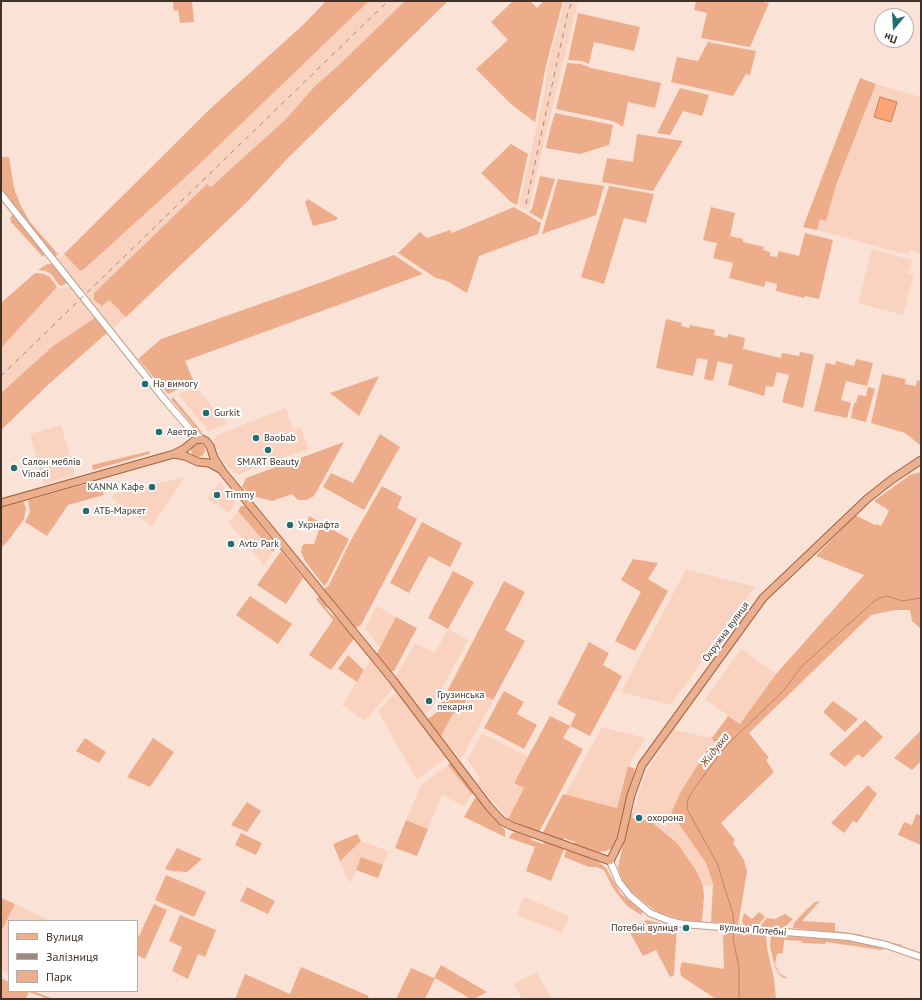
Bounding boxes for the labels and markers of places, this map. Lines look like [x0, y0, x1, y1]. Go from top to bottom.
place label: На вимогу [153, 378, 198, 390]
marker: На вимогу [140, 379, 150, 389]
place label: Gurkit [214, 407, 240, 419]
marker: Gurkit [201, 408, 211, 418]
place label: Аветра [167, 426, 197, 438]
marker: Аветра [154, 427, 164, 437]
place label: Baobab [264, 432, 296, 444]
marker: Baobab [251, 433, 261, 443]
marker: SMART Beauty [263, 445, 273, 455]
place label: Салон меблів Vinadi [22, 456, 81, 480]
place label: SMART Beauty [237, 456, 299, 468]
marker: Салон меблів Vinadi [9, 463, 19, 473]
place label: KANNA Кафе [87, 481, 144, 493]
marker: KANNA Кафе [147, 482, 157, 492]
place label: Timmy [225, 489, 254, 501]
marker: Timmy [212, 490, 222, 500]
place label: АТБ-Маркет [94, 505, 146, 517]
marker: АТБ-Маркет [81, 506, 91, 516]
place label: Укрнафта [298, 519, 339, 531]
marker: Укрнафта [285, 520, 295, 530]
place label: Avto Park [239, 538, 279, 550]
marker: Avto Park [226, 539, 236, 549]
place label: Грузинська пекарня [437, 689, 484, 712]
marker: Грузинська пекарня [424, 696, 434, 706]
place label: охорона [647, 812, 684, 824]
marker: охорона [634, 813, 644, 823]
place label: Потебні вулиця [611, 922, 678, 934]
marker: Потебні вулиця [681, 923, 691, 933]

